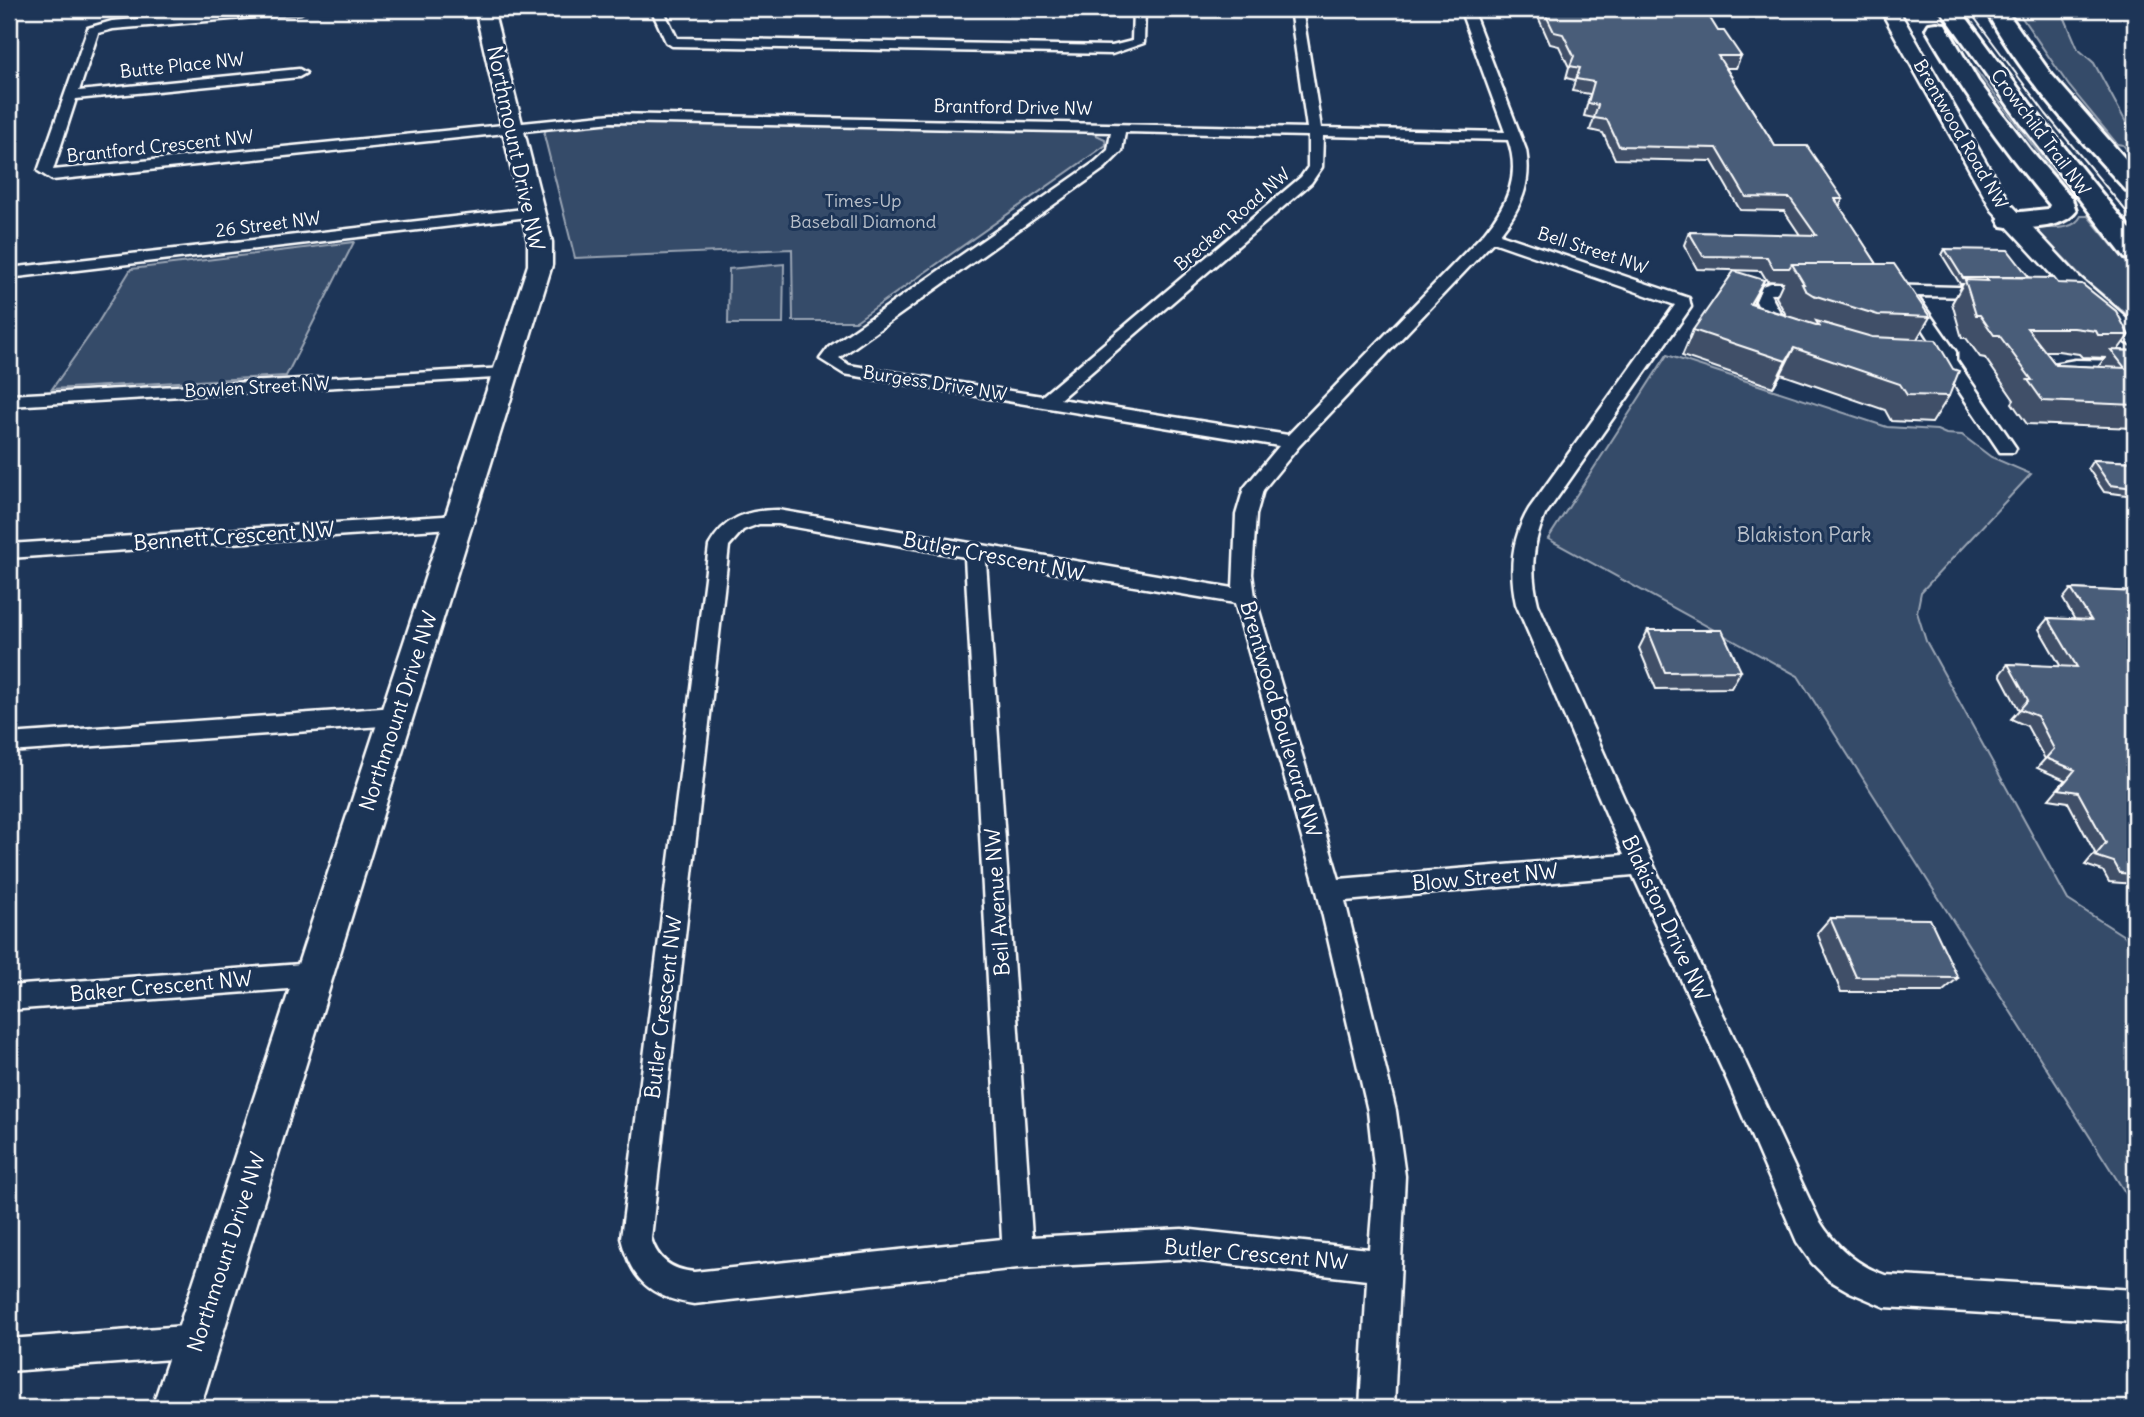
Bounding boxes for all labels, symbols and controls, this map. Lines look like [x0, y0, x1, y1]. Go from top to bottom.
street label: Northmount Drive NW [481, 43, 551, 253]
street label: Butte Place NW [119, 47, 245, 83]
street label: Brentwood Road NW [1909, 55, 2013, 213]
street label: Crowchild Trail NW [1986, 64, 2096, 200]
street label: Brantford Drive NW [933, 94, 1093, 120]
street label: Brantford Crescent NW [65, 125, 255, 167]
street label: Brecken Road NW [1169, 162, 1295, 276]
park label: Times-Up Baseball Diamond [790, 189, 937, 233]
street label: 26 Street NW [214, 206, 322, 242]
street label: Bell Street NW [1535, 221, 1651, 279]
street label: Burgess Drive NW [861, 360, 1009, 406]
street label: Bowlen Street NW [184, 372, 330, 402]
street label: Bennett Crescent NW [132, 515, 336, 557]
park label: Blakiston Park [1737, 521, 1871, 548]
street label: Butler Crescent NW [901, 525, 1087, 587]
street label: Brentwood Boulevard NW [1234, 598, 1328, 840]
street label: Northmount Drive NW [353, 608, 443, 814]
street label: Beil Avenue NW [978, 827, 1016, 977]
street label: Blakiston Drive NW [1616, 831, 1716, 1005]
street label: Blow Street NW [1411, 857, 1559, 897]
street label: Butler Crescent NW [638, 914, 688, 1100]
street label: Baker Crescent NW [69, 965, 253, 1007]
street label: Northmount Drive NW [181, 1149, 271, 1355]
street label: Butler Crescent NW [1163, 1233, 1349, 1275]

